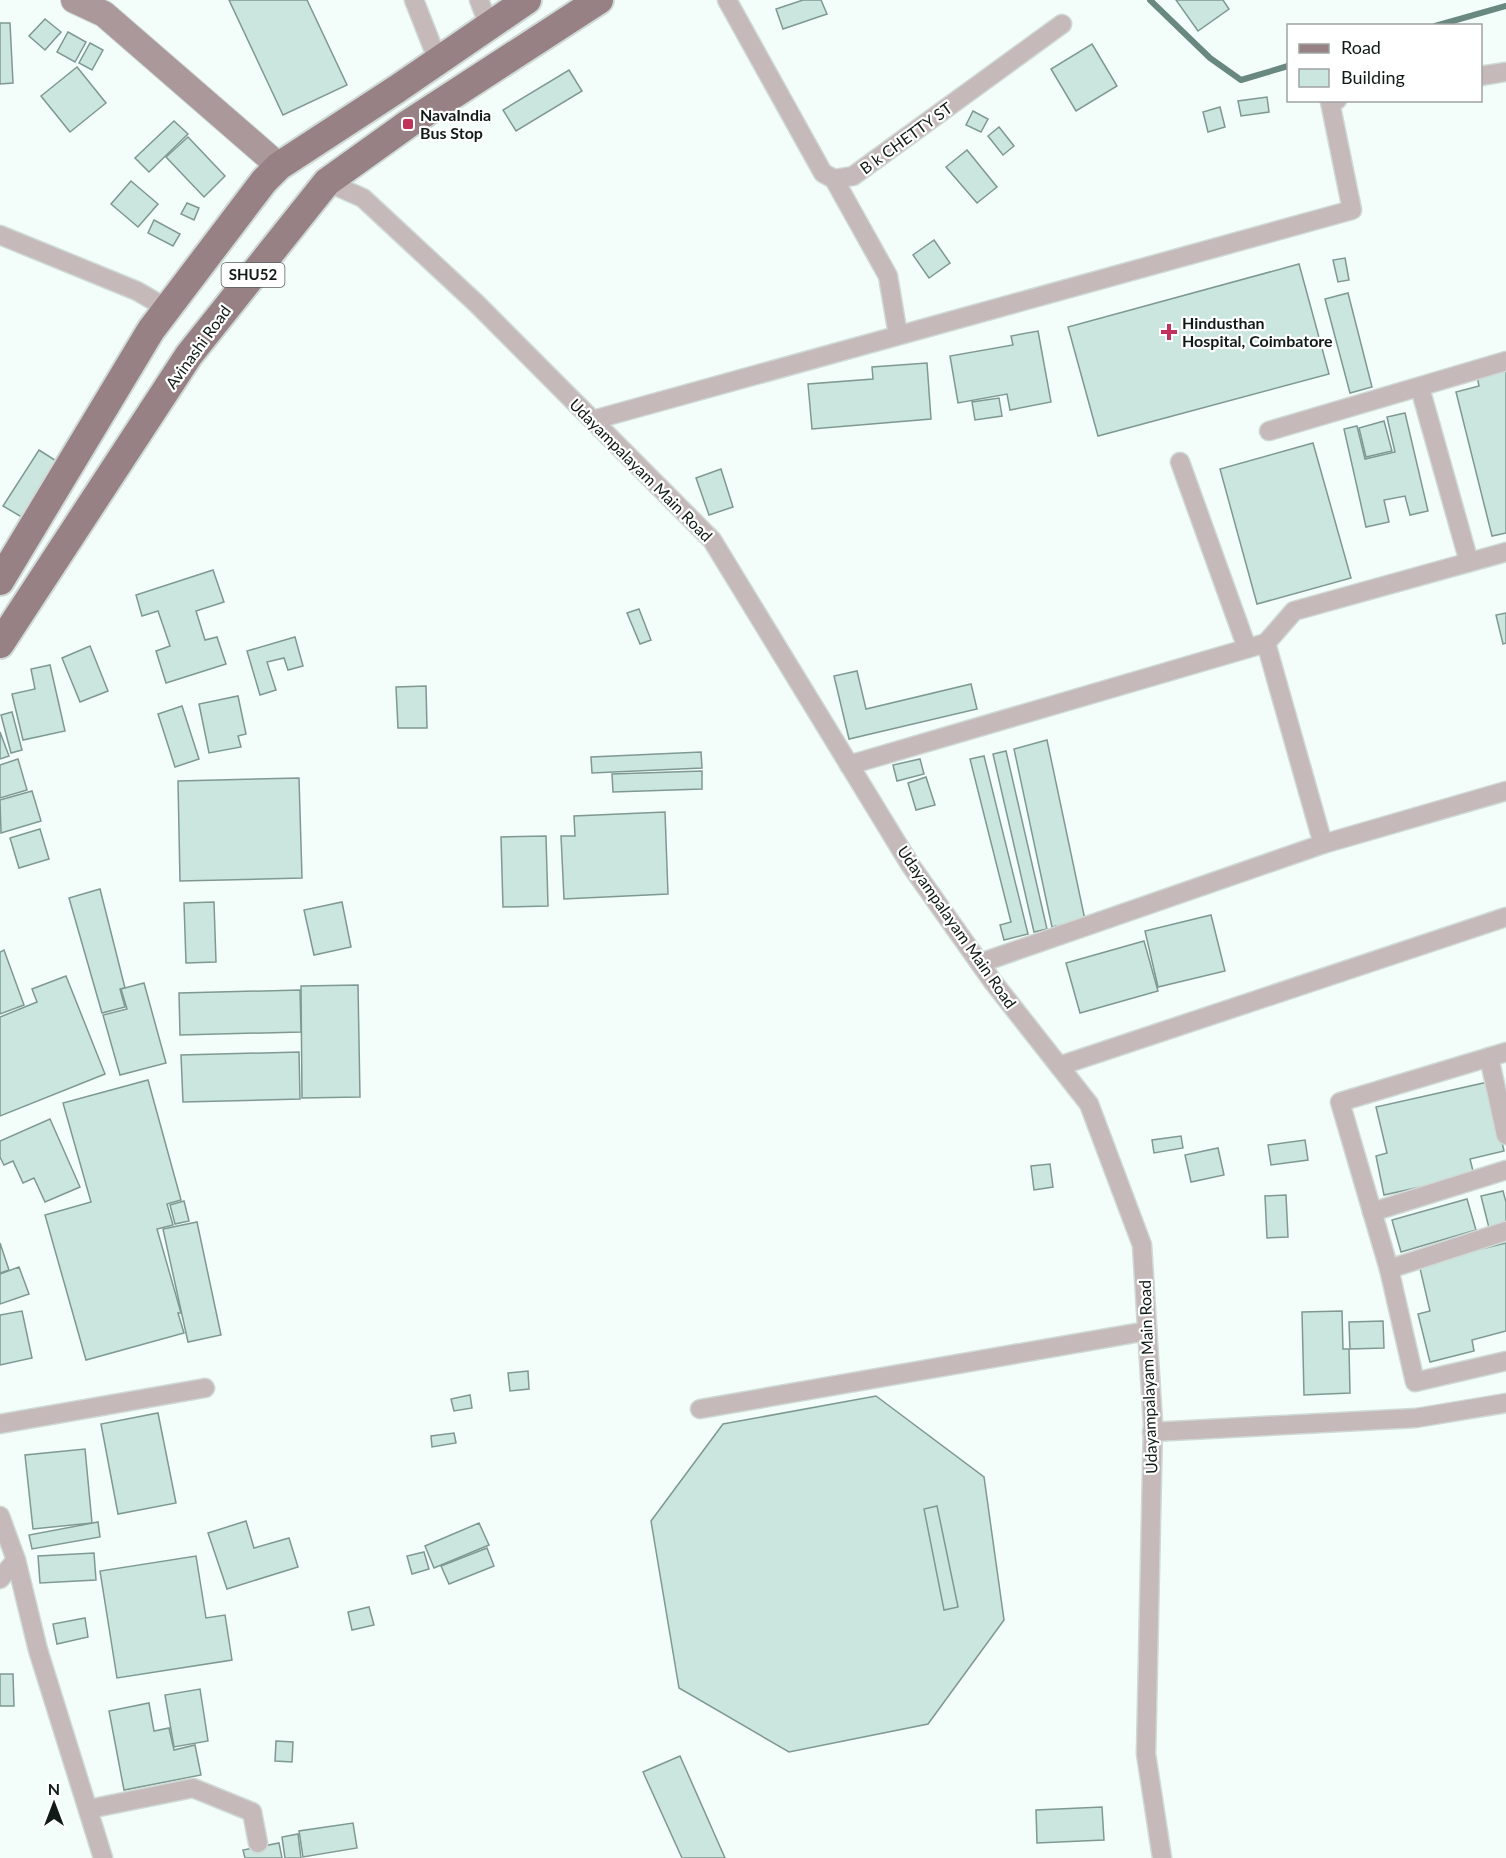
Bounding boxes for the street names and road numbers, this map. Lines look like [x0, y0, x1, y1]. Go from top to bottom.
street label: B k CHETTY ST [856, 97, 956, 177]
road number: SHU52 [222, 263, 284, 287]
street label: Avinashi Road [161, 301, 234, 392]
street label: Udayampalayam Main Road [566, 394, 717, 545]
street label: Udayampalayam Main Road [894, 842, 1021, 1012]
street label: Udayampalayam Main Road [1135, 1280, 1160, 1474]

